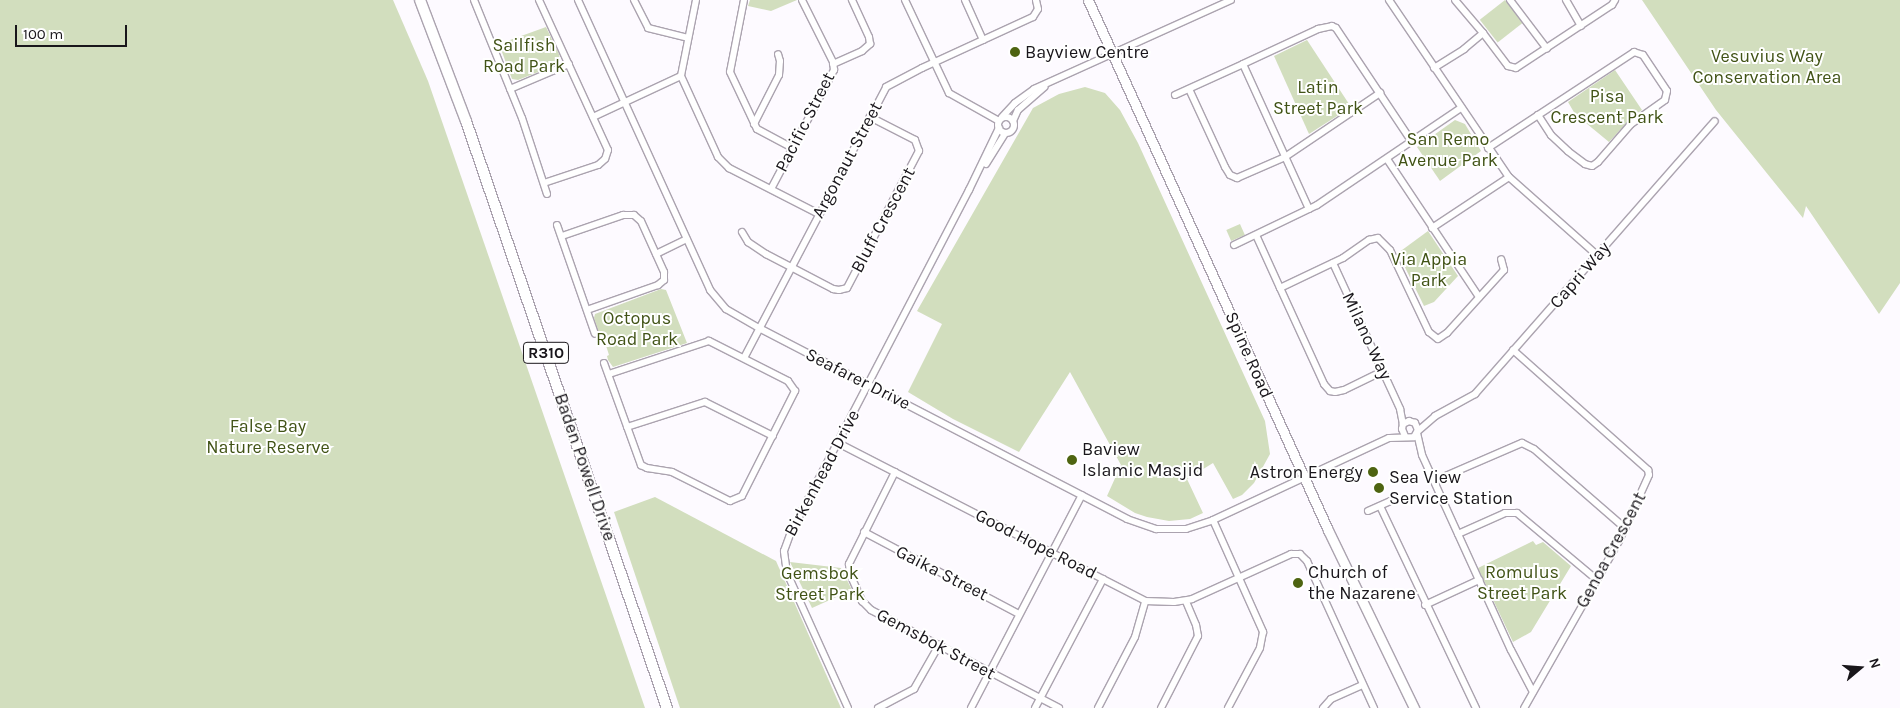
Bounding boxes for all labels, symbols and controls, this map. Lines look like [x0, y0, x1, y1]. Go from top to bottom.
scale bar [18, 15, 130, 47]
text: 100 m [23, 25, 63, 43]
park label: Sailfish Road Park [483, 35, 565, 78]
place label: Bayview Centre [1025, 41, 1149, 63]
marker: Bayview Centre [1009, 46, 1021, 58]
park label: Vesuvius Way Conservation Area [1692, 46, 1842, 88]
street label: Pacific Street [771, 69, 839, 175]
park label: Latin Street Park [1273, 77, 1363, 120]
park label: Pisa Crescent Park [1550, 86, 1664, 128]
street label: Argonaut Street [807, 98, 887, 222]
park label: San Remo Avenue Park [1398, 129, 1498, 172]
street label: Bluff Crescent [846, 164, 920, 276]
street label: Capri Way [1545, 237, 1615, 313]
park label: Via Appia Park [1391, 249, 1467, 292]
street label: Milano Way [1337, 289, 1397, 383]
park label: Octopus Road Park [596, 308, 678, 350]
street label: Spine Road [1220, 308, 1278, 402]
road number: R310 [522, 339, 570, 366]
street label: Seafarer Drive [802, 343, 914, 415]
street label: Baden Powell Drive [550, 390, 620, 544]
street label: Birkenhead Drive [780, 406, 864, 540]
park label: False Bay Nature Reserve [206, 416, 330, 458]
place label: Baview Islamic Masjid [1082, 439, 1203, 482]
marker: Baview Islamic Masjid [1066, 454, 1078, 466]
place label: Astron Energy [1250, 461, 1363, 483]
marker: Astron Energy [1367, 466, 1379, 478]
place label: Sea View Service Station [1389, 467, 1513, 509]
marker: Sea View Service Station [1373, 482, 1385, 494]
street label: Genoa Crescent [1571, 488, 1651, 612]
street label: Good Hope Road [972, 504, 1100, 584]
street label: Gaika Street [892, 541, 992, 605]
place label: Church of the Nazarene [1308, 562, 1416, 604]
park label: Romulus Street Park [1477, 562, 1567, 604]
park label: Gemsbok Street Park [775, 563, 865, 606]
marker: Church of the Nazarene [1292, 577, 1304, 589]
street label: Gemsbok Street [873, 604, 999, 684]
north arrow [1835, 643, 1885, 693]
text: N [1865, 656, 1884, 671]

